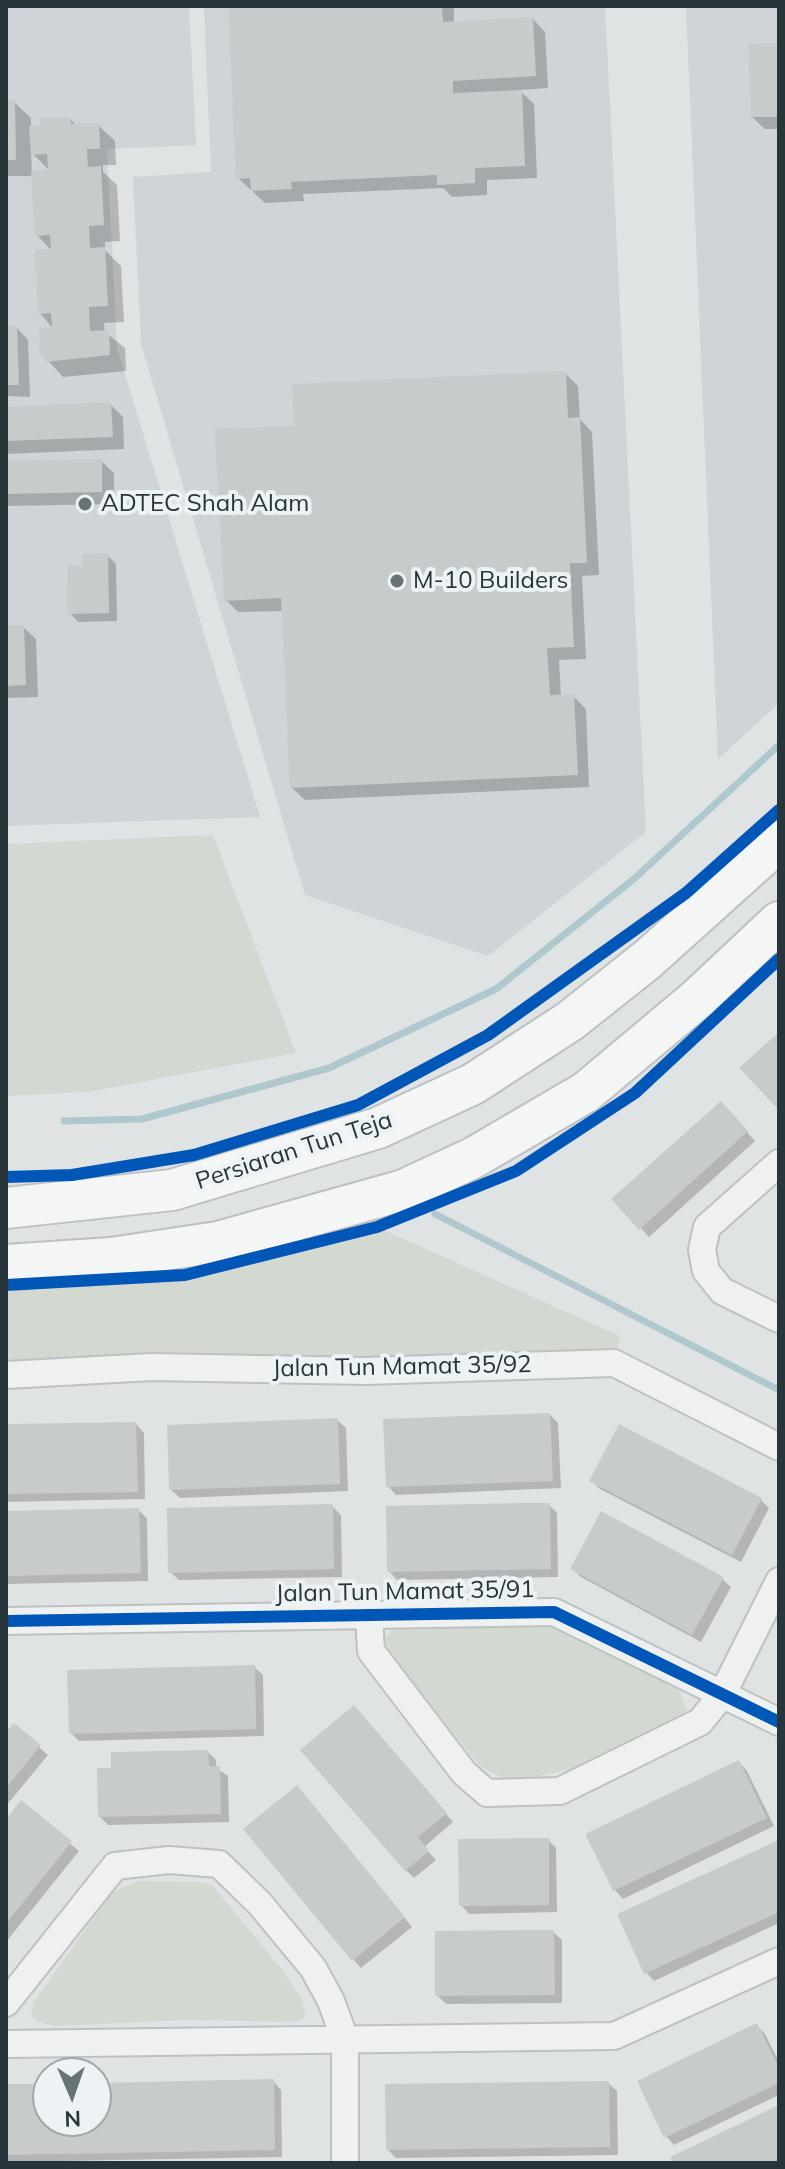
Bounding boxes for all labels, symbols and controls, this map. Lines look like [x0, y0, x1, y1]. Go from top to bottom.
place label: ADTEC Shah Alam [101, 490, 309, 518]
marker: ADTEC Shah Alam [76, 495, 94, 513]
place label: M-10 Builders [413, 567, 568, 595]
marker: M-10 Builders [388, 572, 406, 590]
street label: Persiaran Tun Teja [192, 1106, 396, 1196]
street label: Jalan Tun Mamat 35/92 [272, 1350, 532, 1384]
street label: Jalan Tun Mamat 35/91 [275, 1575, 535, 1609]
north arrow [32, 2057, 112, 2137]
text: N [64, 2105, 82, 2133]

